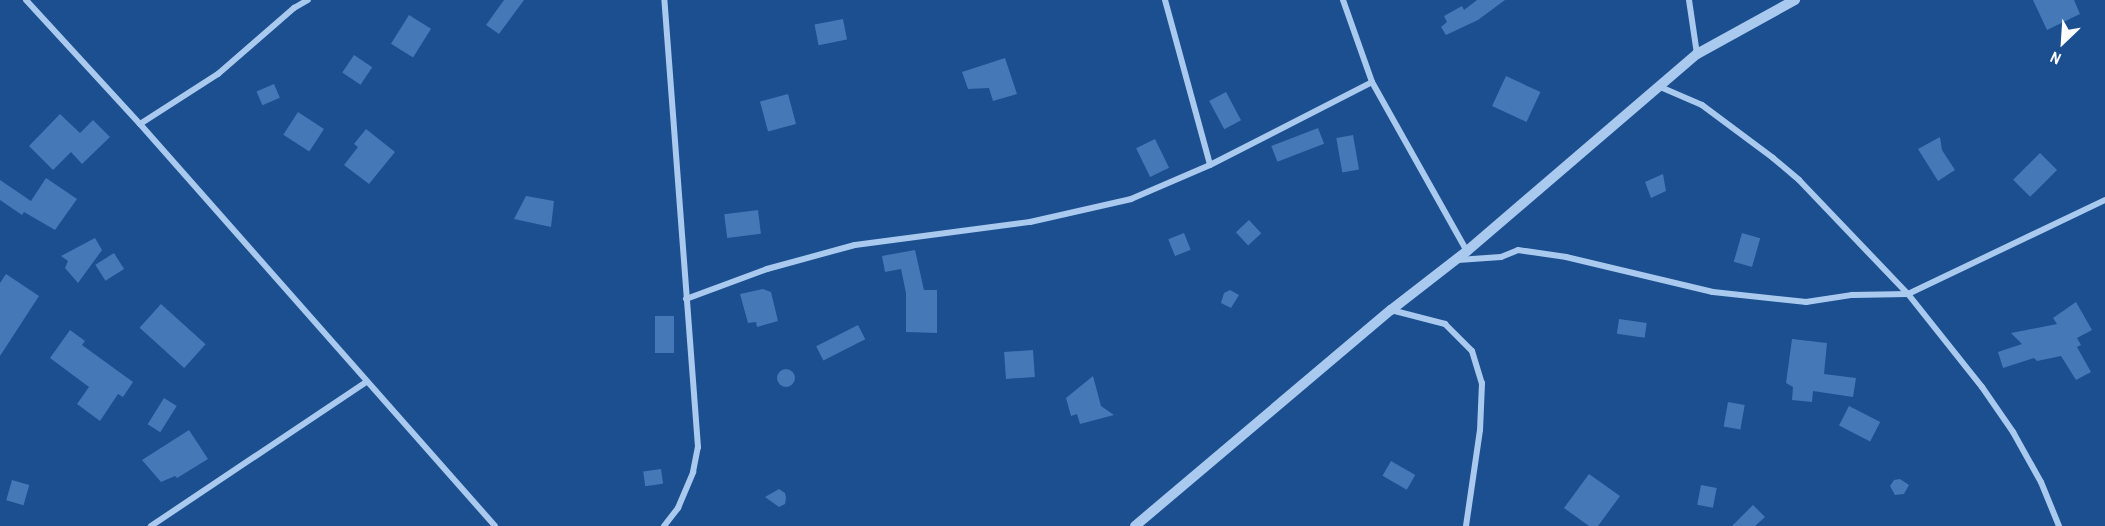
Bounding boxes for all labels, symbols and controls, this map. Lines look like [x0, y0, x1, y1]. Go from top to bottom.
north arrow [2033, 12, 2093, 72]
text: N [2046, 46, 2064, 70]

